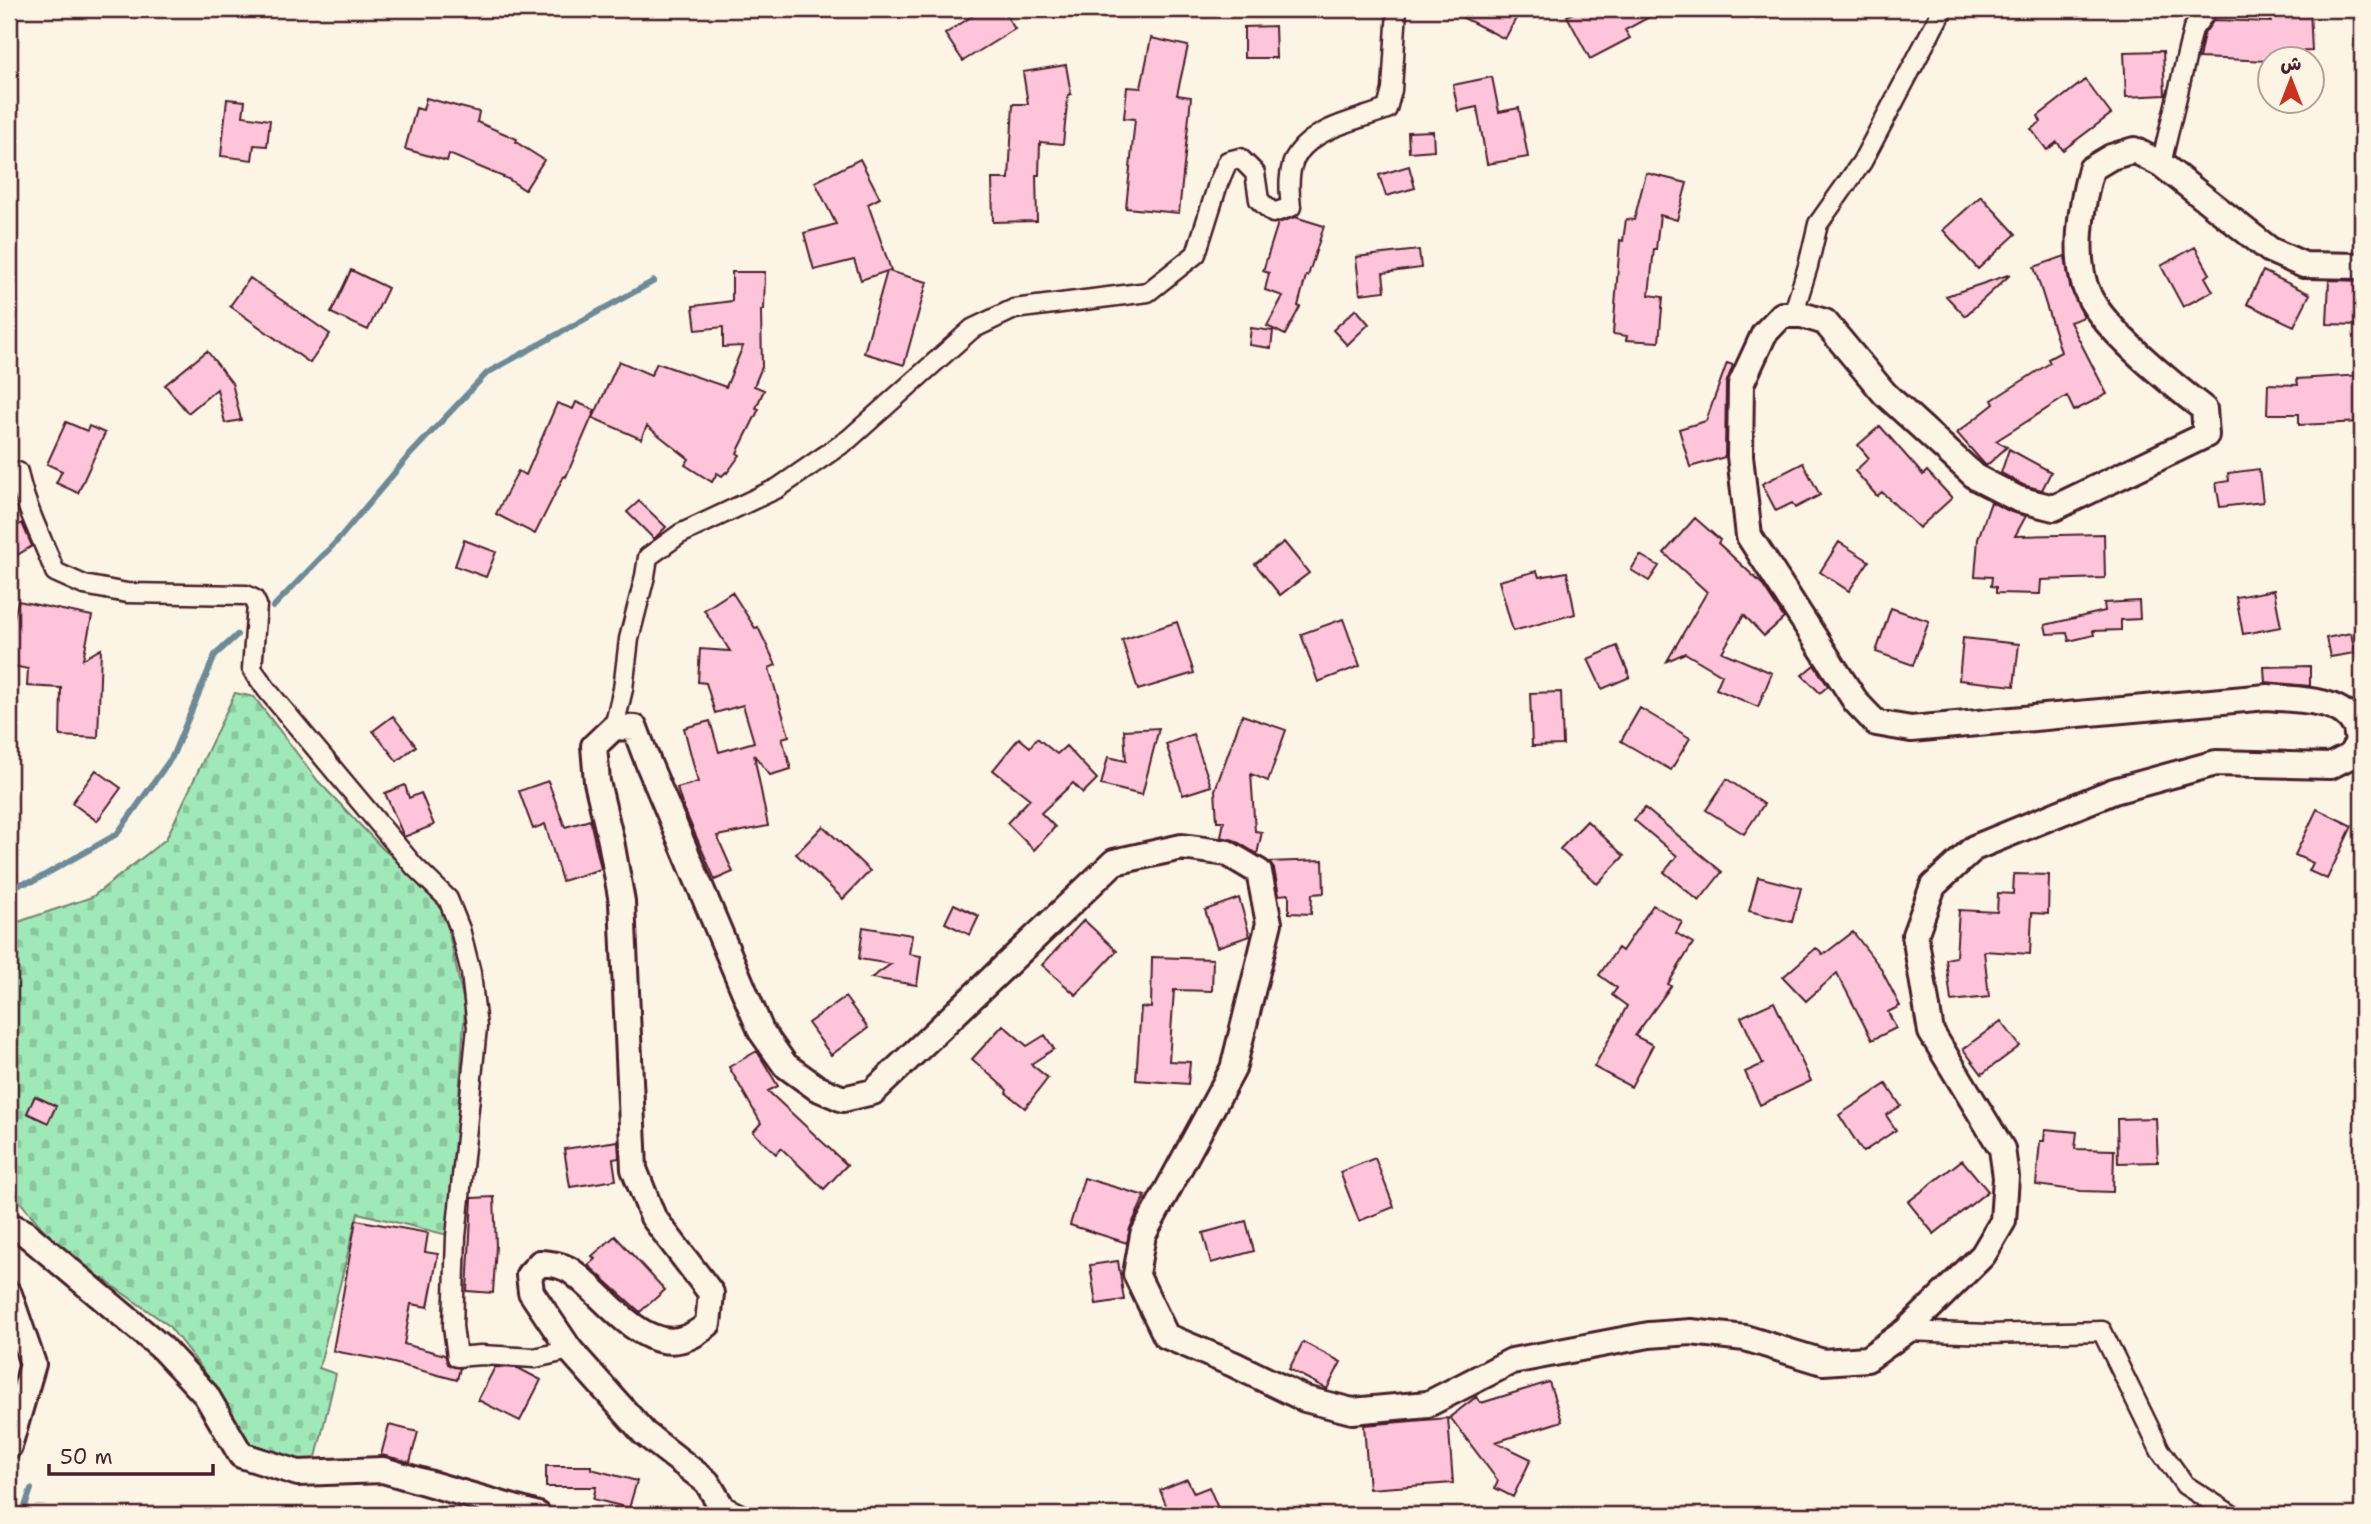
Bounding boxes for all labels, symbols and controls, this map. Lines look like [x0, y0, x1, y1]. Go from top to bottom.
north arrow [2256, 46, 2326, 116]
text: ش [2281, 51, 2302, 76]
scale bar [49, 1433, 214, 1477]
text: 50 m [60, 1443, 113, 1471]

